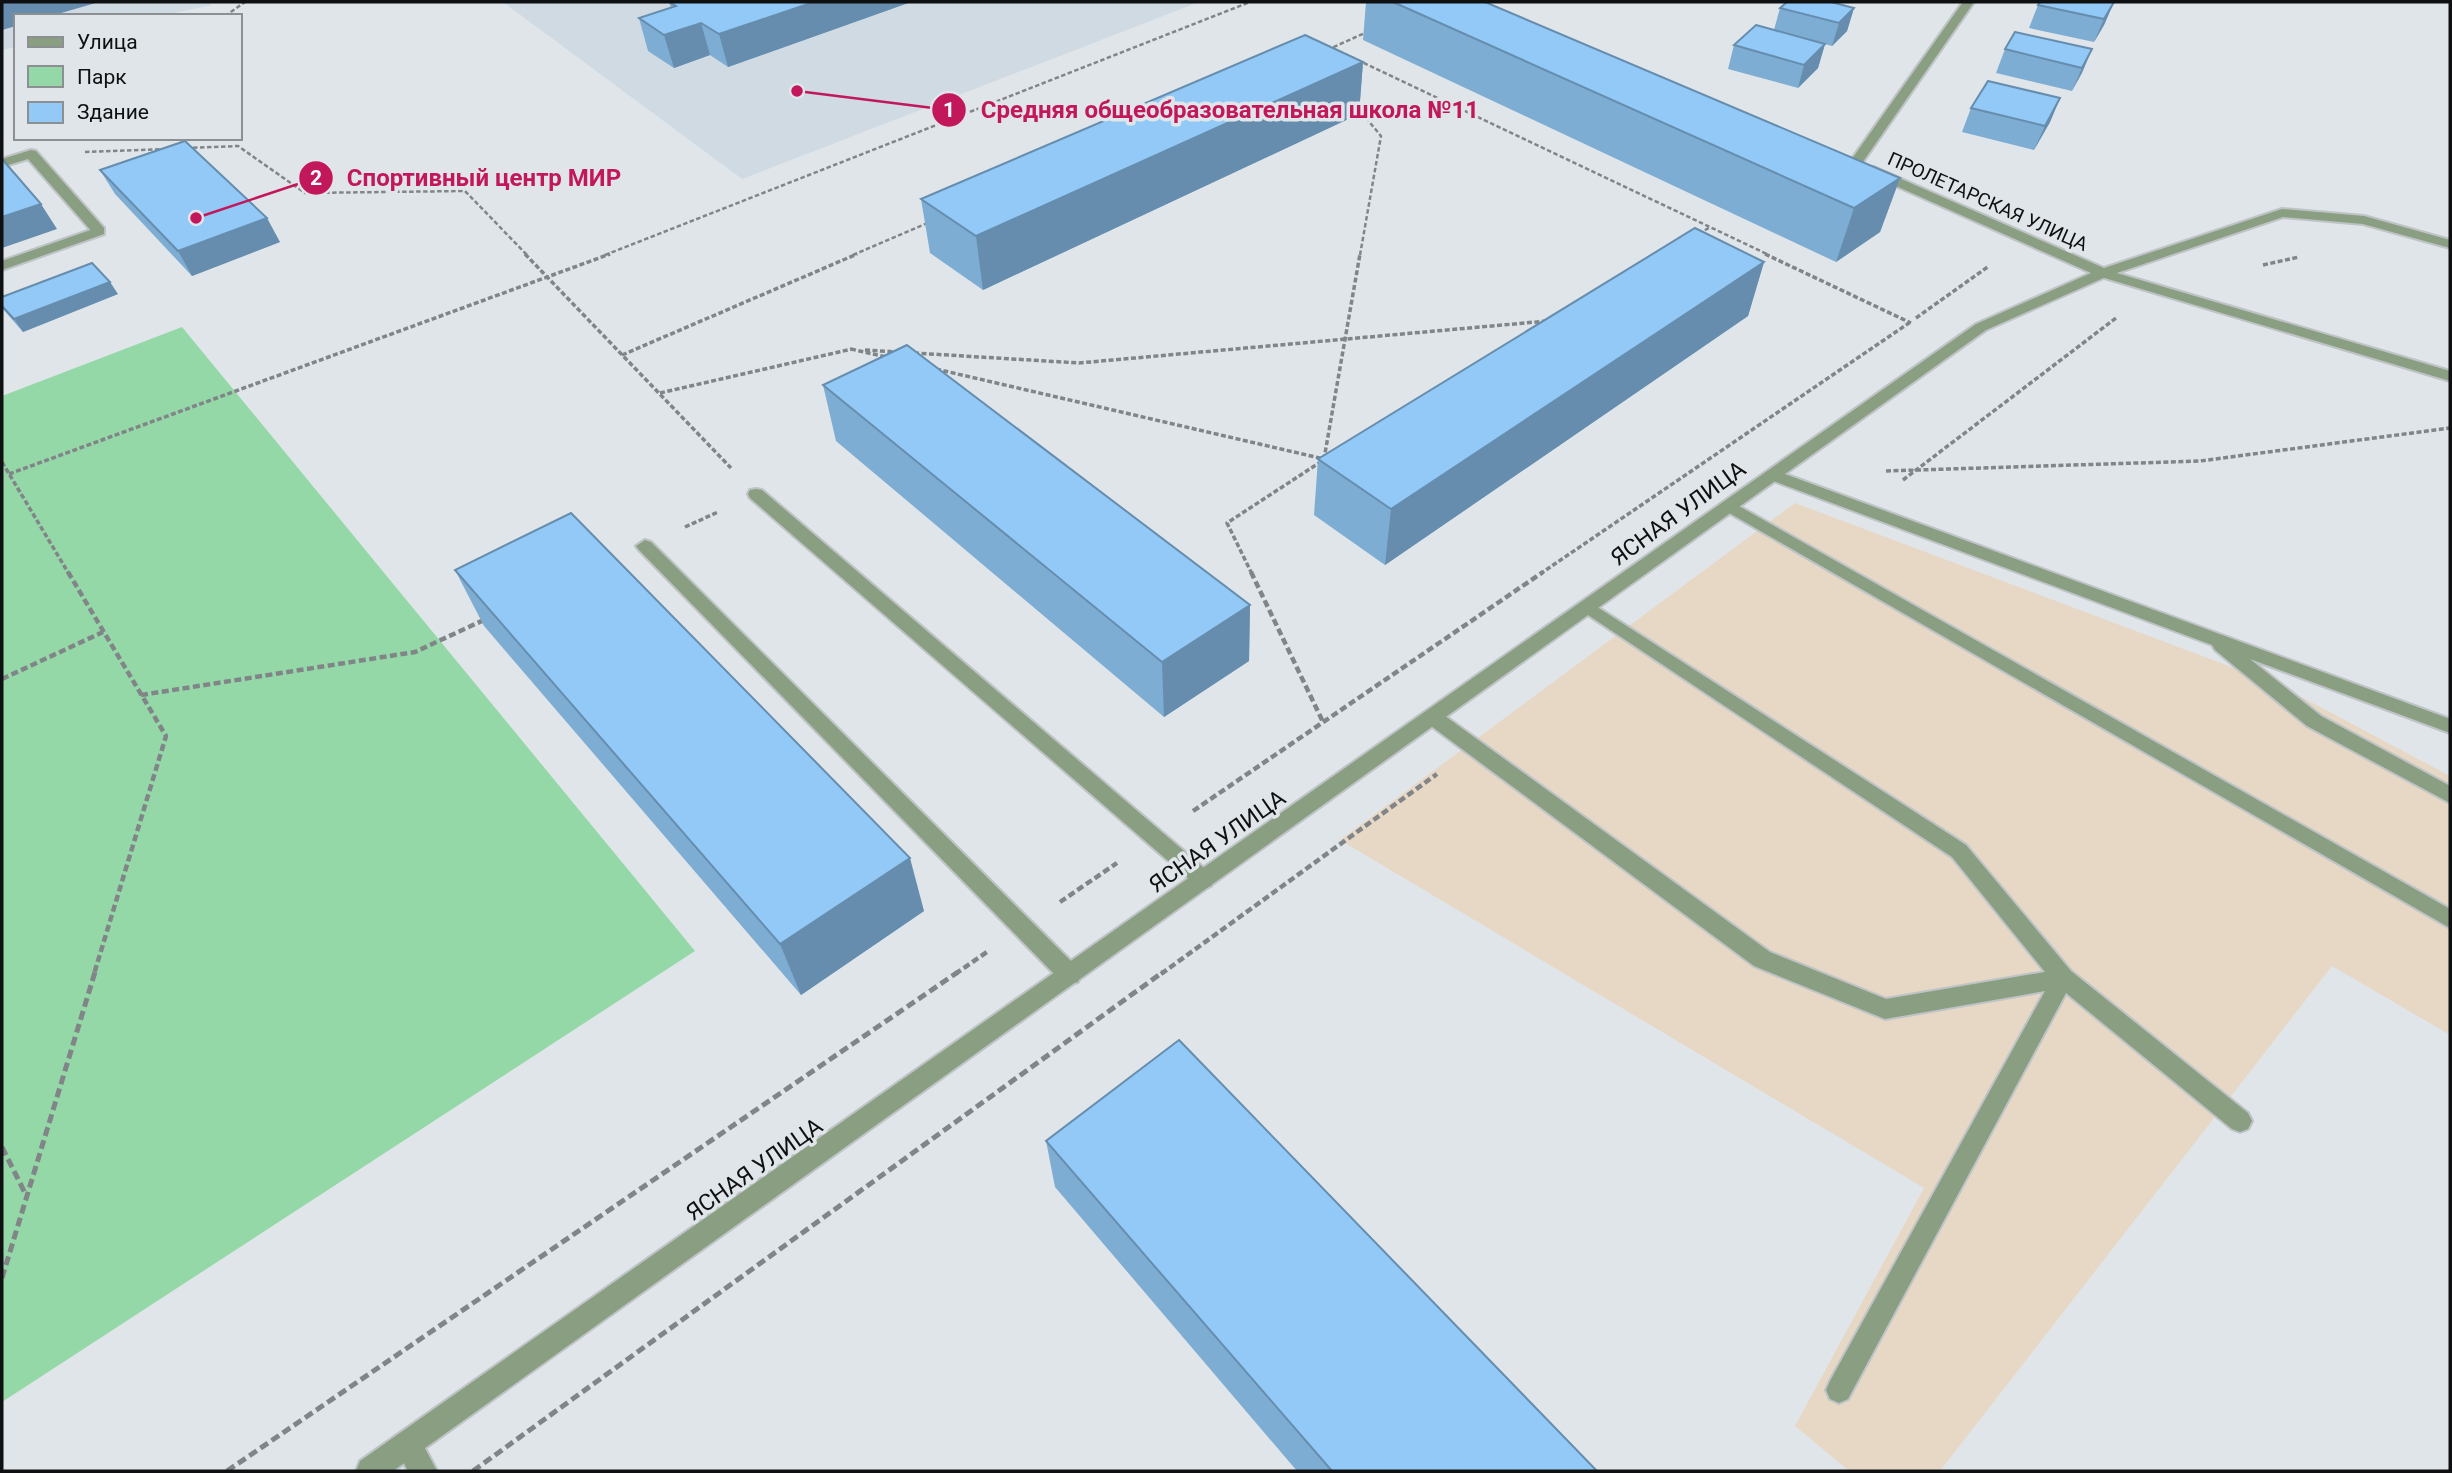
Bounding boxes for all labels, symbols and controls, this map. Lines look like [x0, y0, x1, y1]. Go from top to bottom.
legend [14, 14, 242, 140]
text: Улица [77, 30, 138, 54]
text: Парк [77, 65, 127, 89]
callout: Средняя общеобразовательная школа №11 [932, 87, 1493, 132]
text: Средняя общеобразовательная школа №11 [981, 96, 1479, 124]
text: 1 [943, 98, 955, 122]
text: Здание [77, 100, 149, 124]
street label: ПРОЛЕТАРСКАЯ УЛИЦА [1884, 147, 2092, 256]
callout: Спортивный центр МИР [298, 155, 635, 200]
text: Спортивный центр МИР [347, 164, 621, 192]
text: 2 [310, 166, 322, 190]
street label: ЯСНАЯ УЛИЦА [1606, 455, 1751, 571]
street label: ЯСНАЯ УЛИЦА [1144, 784, 1291, 898]
street label: ЯСНАЯ УЛИЦА [681, 1112, 828, 1226]

